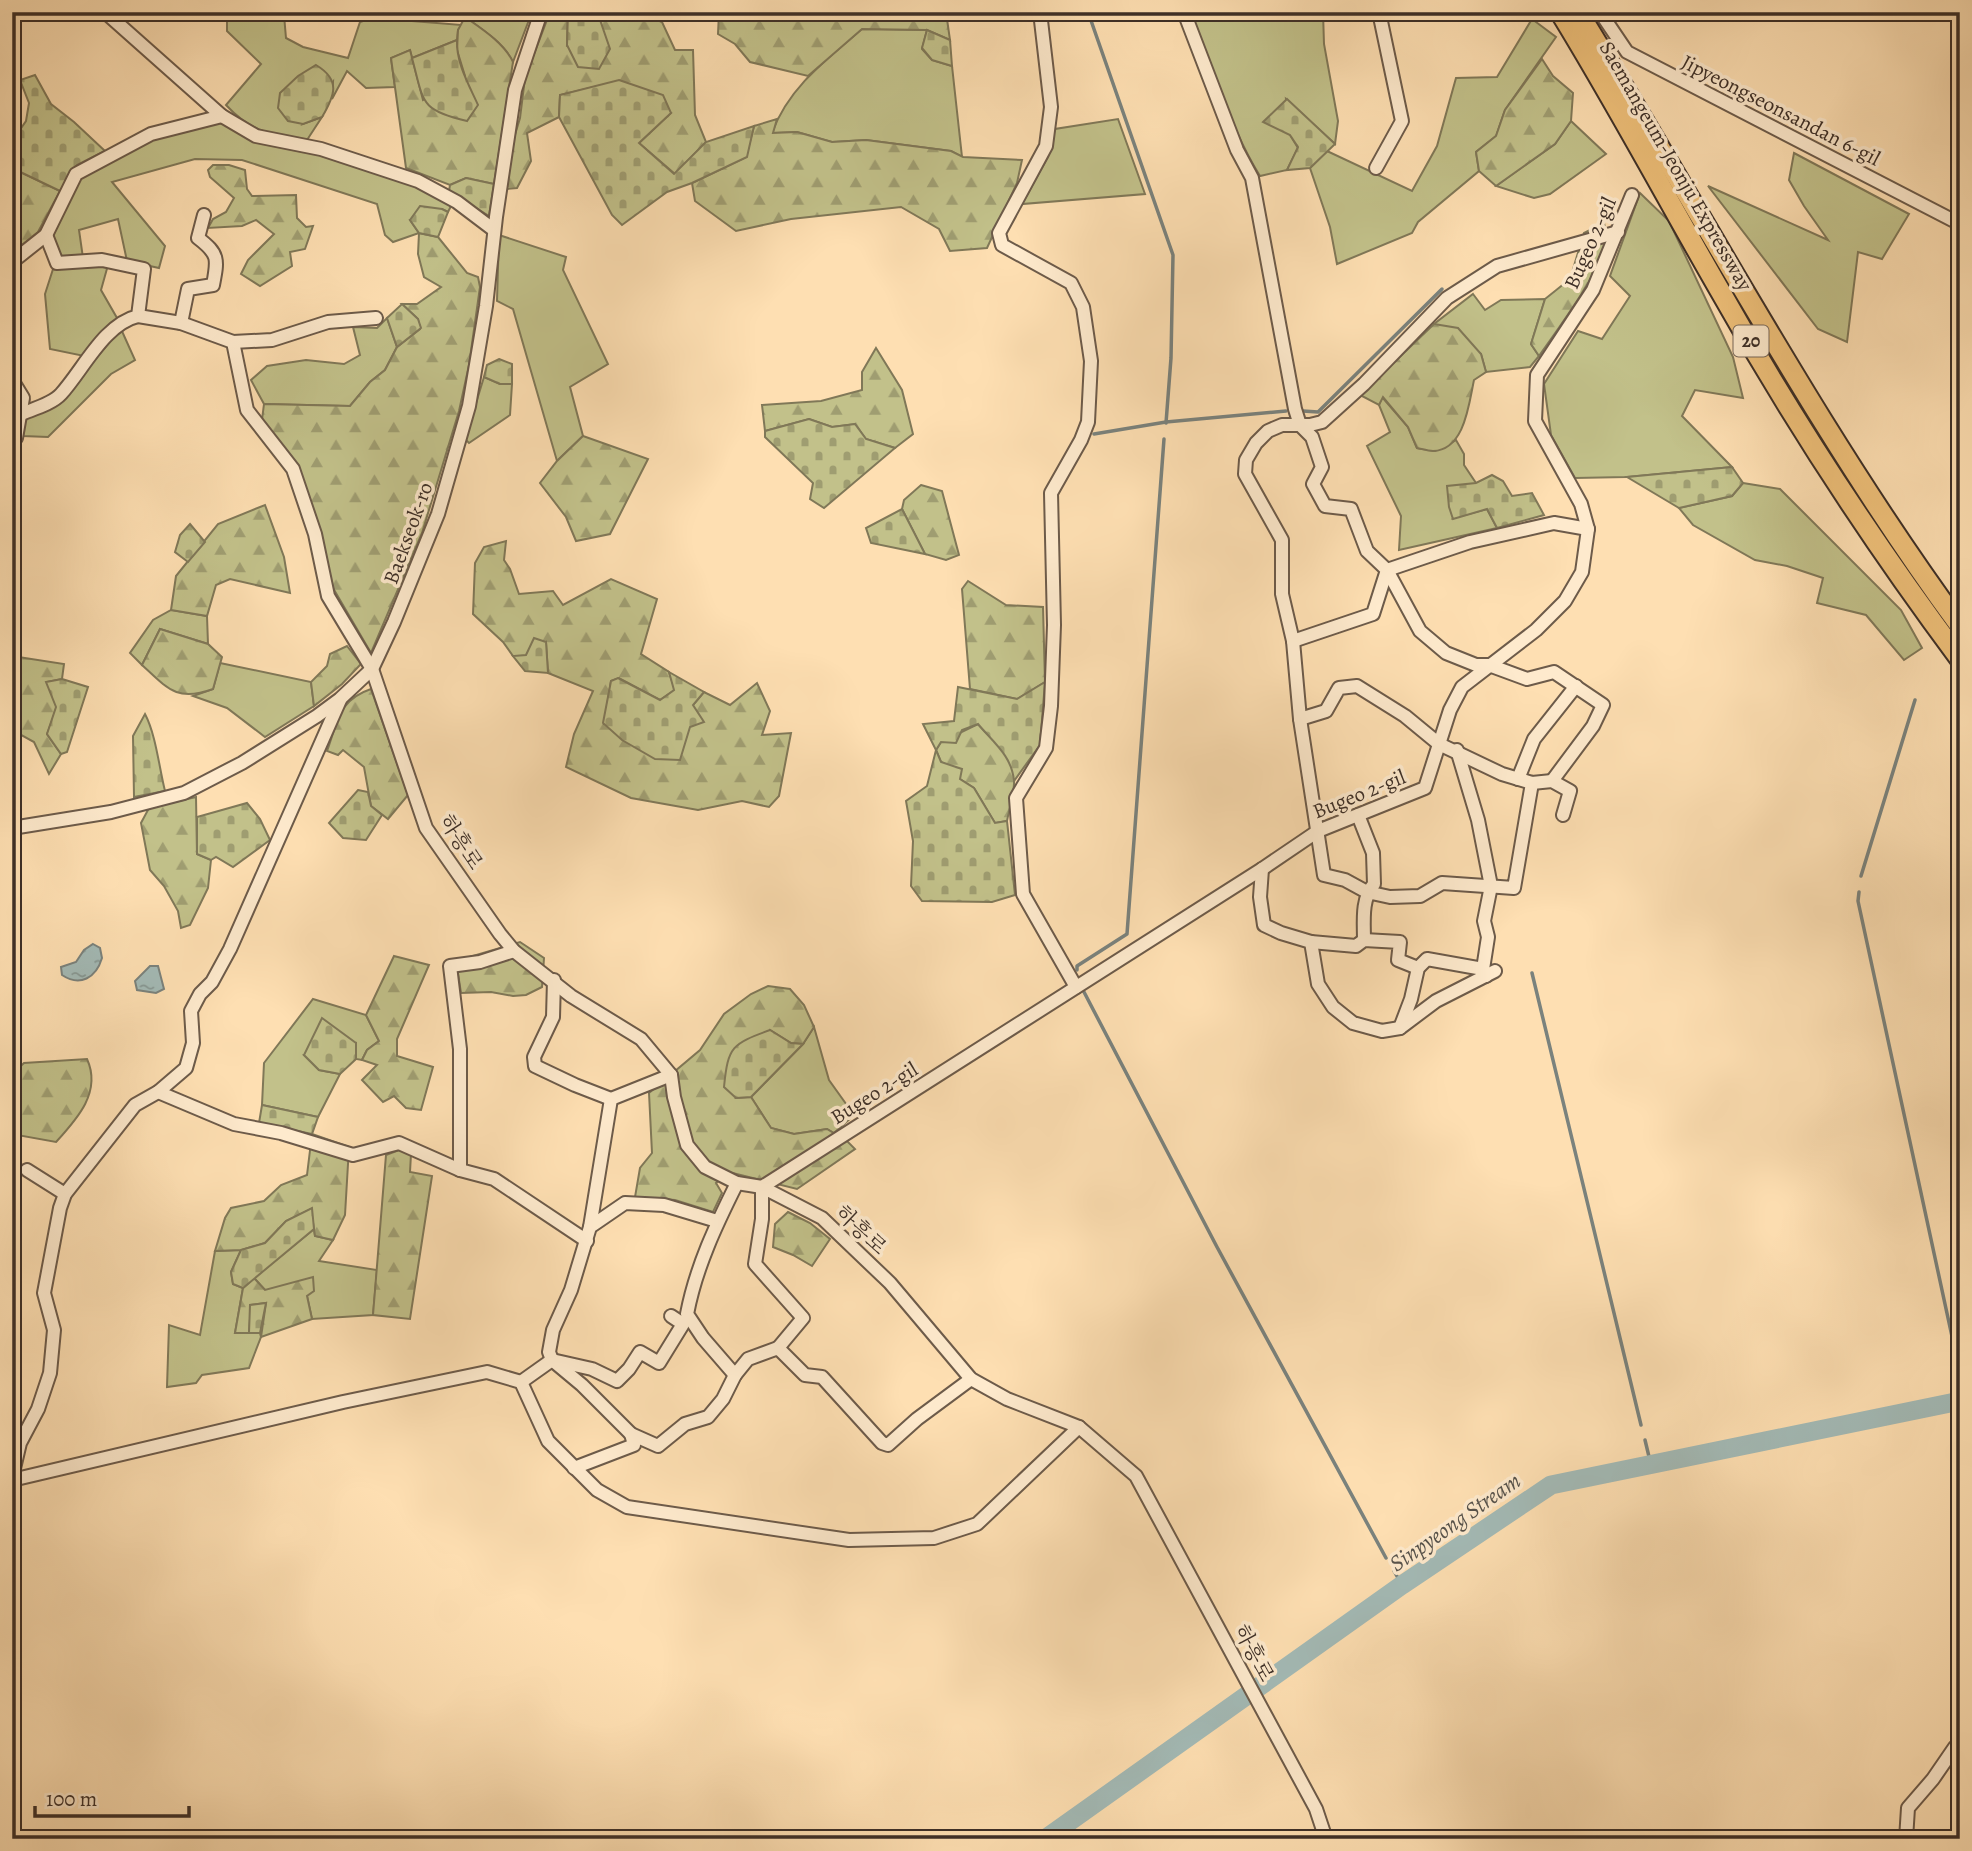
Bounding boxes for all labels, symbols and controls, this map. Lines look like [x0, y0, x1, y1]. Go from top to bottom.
street label: Saemangeum-Jeonju Expressway [1593, 36, 1759, 296]
street label: Jipyeongseonsandan 6-gil [1677, 48, 1885, 172]
street label: Bugeo 2-gil [1557, 193, 1623, 293]
road number: 20 [1734, 326, 1768, 356]
street label: Baekseok-ro [377, 478, 439, 588]
street label: Bugeo 2-gil [1308, 763, 1410, 825]
street label: 하흥로 [433, 809, 489, 875]
street label: Bugeo 2-gil [825, 1055, 923, 1131]
street label: 하흥로 [829, 1199, 893, 1261]
water label: Sinpyeong Stream [1383, 1465, 1527, 1579]
street label: 하흥로 [1227, 1620, 1281, 1686]
scale bar [35, 1774, 189, 1818]
text: 100 m [46, 1785, 97, 1813]

